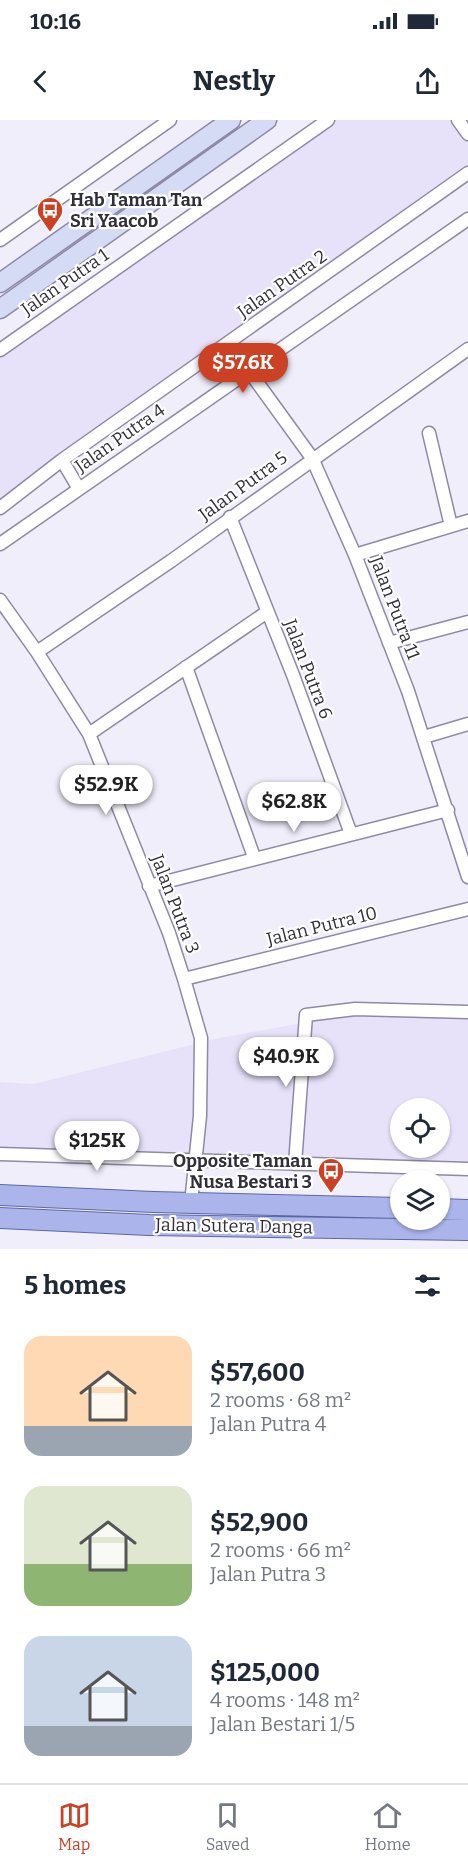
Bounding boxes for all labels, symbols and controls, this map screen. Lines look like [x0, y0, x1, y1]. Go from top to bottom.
text: 10:16 [30, 8, 81, 35]
icon: back [24, 65, 57, 98]
text: Nestly [193, 65, 275, 97]
icon: share [411, 65, 444, 98]
place label: Hab Taman Tan Sri Yaacob [70, 189, 203, 232]
bus stop icon: Hab Taman Tan Sri Yaacob [35, 195, 65, 233]
street label: Jalan Putra 1 [16, 243, 113, 321]
street label: Jalan Putra 2 [232, 245, 331, 323]
pin: $57.6K [194, 343, 292, 394]
text: $57.6K [212, 350, 274, 374]
street label: Jalan Putra 4 [70, 399, 170, 478]
street label: Jalan Putra 5 [194, 447, 291, 526]
street label: Jalan Putra 11 [365, 552, 425, 663]
street label: Jalan Putra 6 [279, 615, 337, 722]
pin: $52.9K [57, 765, 155, 816]
text: $52.9K [74, 772, 138, 796]
pin: $62.8K [245, 782, 343, 833]
text: $62.8K [261, 789, 327, 813]
street label: Jalan Putra 3 [146, 850, 204, 957]
street label: Jalan Putra 10 [264, 902, 380, 951]
pin: $40.9K [237, 1037, 335, 1088]
text: $40.9K [253, 1044, 319, 1068]
map controls [390, 1098, 450, 1230]
button: locate [390, 1098, 450, 1158]
pin: $125K [55, 1121, 139, 1172]
text: $125K [68, 1128, 126, 1152]
place label: Opposite Taman Nusa Bestari 3 [173, 1150, 312, 1193]
bus stop icon: Opposite Taman Nusa Bestari 3 [316, 1156, 346, 1194]
button: layers [390, 1170, 450, 1230]
street label: Jalan Sutera Danga [154, 1214, 313, 1238]
icon: filters [411, 1269, 444, 1302]
text: 5 homes [24, 1270, 126, 1301]
text: $57,600 [210, 1357, 305, 1388]
icon: home [72, 1360, 144, 1432]
text: 2 rooms · 68 m² [210, 1388, 351, 1412]
text: Jalan Putra 4 [210, 1412, 326, 1436]
text: $52,900 [210, 1507, 309, 1538]
icon: home [72, 1510, 144, 1582]
text: 2 rooms · 66 m² [210, 1538, 351, 1562]
text: Jalan Putra 3 [210, 1562, 326, 1586]
text: $125,000 [210, 1657, 320, 1688]
icon: home [72, 1660, 144, 1732]
text: 4 rooms · 148 m² [210, 1688, 360, 1712]
text: Jalan Bestari 1/5 [210, 1712, 355, 1736]
tab: Map [58, 1799, 91, 1854]
tab: Saved [206, 1799, 250, 1854]
tab: Home [365, 1799, 410, 1854]

